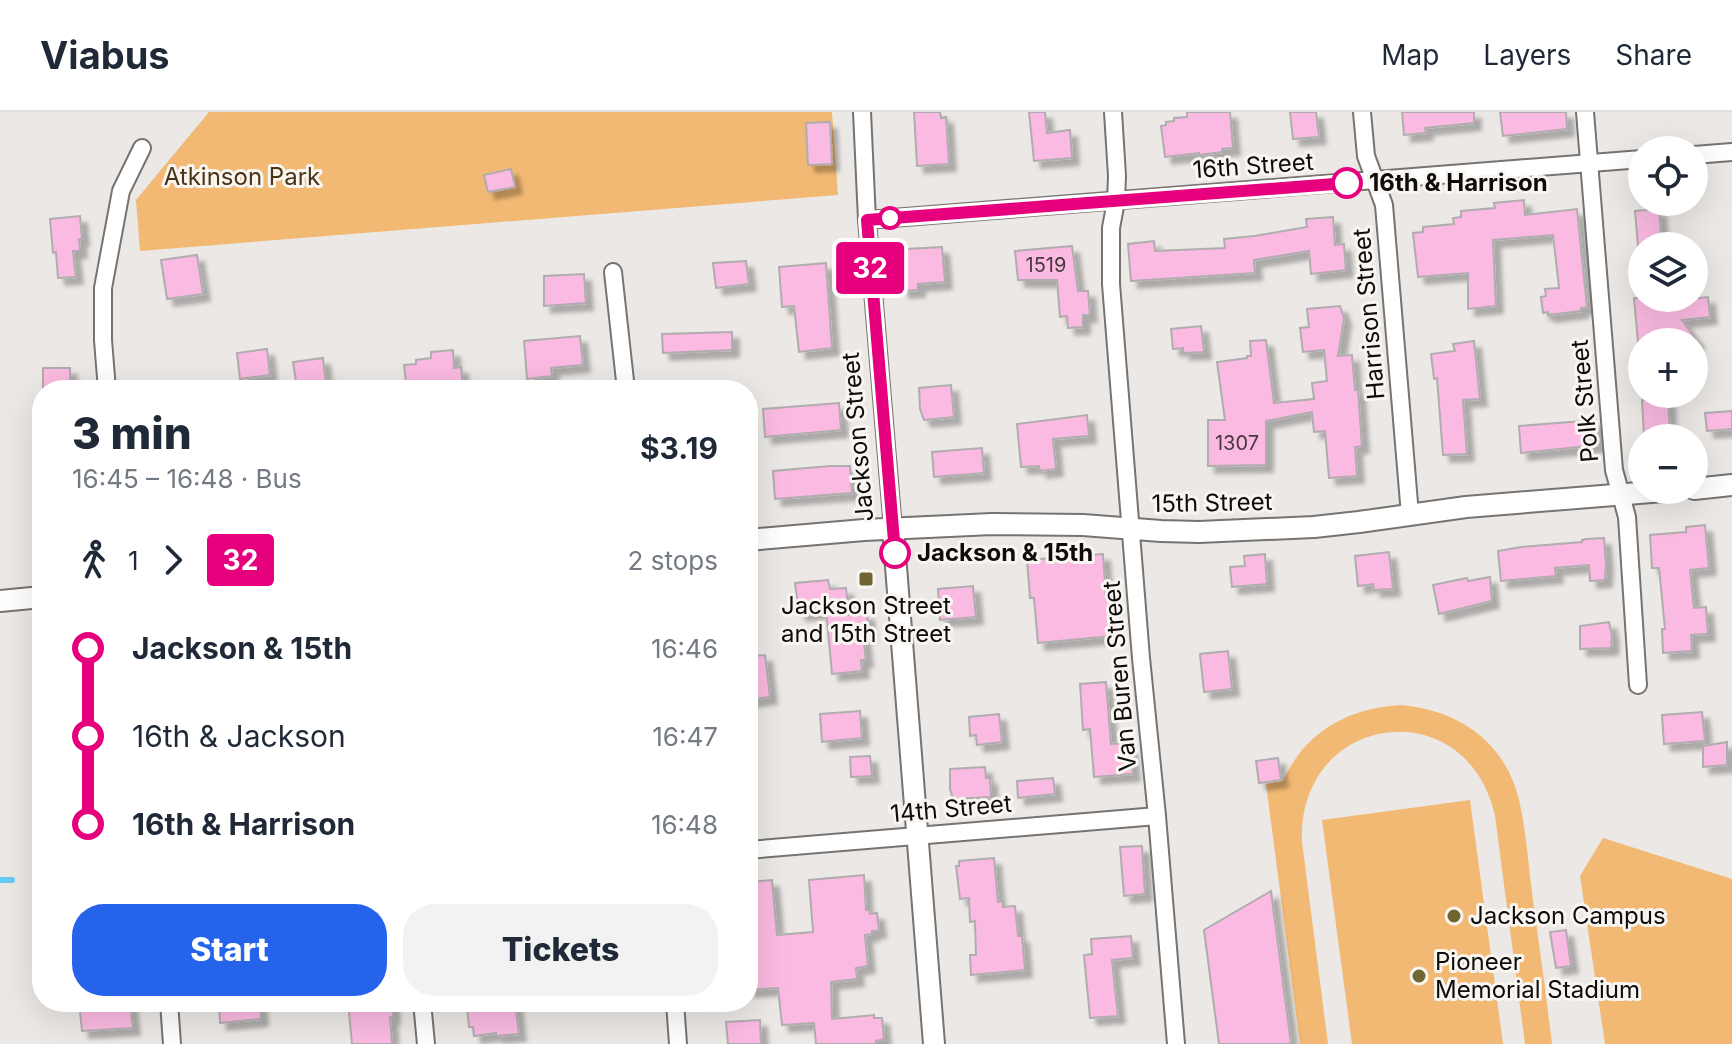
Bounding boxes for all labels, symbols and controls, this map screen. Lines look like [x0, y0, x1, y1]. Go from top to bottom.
text: Viabus [40, 32, 170, 78]
text: Map [1381, 38, 1439, 72]
text: Layers [1483, 38, 1571, 72]
text: Share [1615, 38, 1692, 72]
map controls [1628, 136, 1708, 504]
button: locate [1628, 136, 1708, 216]
street label: 16th Street [1192, 147, 1315, 184]
park label: Atkinson Park [164, 162, 320, 191]
marker: 16th & Harrison [1332, 168, 1362, 198]
place label: 16th & Harrison [1369, 168, 1548, 197]
unlabelled marker [879, 207, 901, 229]
street label: Harrison Street [1347, 227, 1390, 401]
button: layers [1628, 232, 1708, 312]
line badge: 32 [834, 242, 906, 294]
text: 32 [852, 251, 888, 285]
house number: 1519 [1026, 253, 1066, 277]
button: + [1628, 328, 1708, 408]
street label: Polk Street [1565, 338, 1604, 464]
street label: Jackson Street [836, 351, 879, 523]
text: 3 min [72, 406, 192, 460]
button: − [1628, 424, 1708, 504]
text: $3.19 [640, 430, 718, 466]
house number: 1307 [1215, 431, 1259, 455]
text: 16:45 – 16:48 · Bus [72, 463, 302, 494]
street label: 15th Street [1151, 487, 1273, 518]
icon: walk [72, 538, 116, 582]
icon: forward [151, 538, 195, 582]
marker: Jackson & 15th [880, 538, 910, 568]
place label: Jackson & 15th [917, 538, 1093, 567]
text: 32 [223, 543, 258, 577]
text: 1 [128, 545, 139, 576]
text: 2 stops [628, 545, 718, 576]
marker: Jackson Street and 15th Street [857, 570, 875, 588]
street label: Van Buren Street [1097, 580, 1142, 772]
place label: Jackson Street and 15th Street [781, 591, 951, 648]
text: Jackson & 15th [132, 630, 352, 666]
text: 16:46 [651, 633, 718, 664]
text: 16th & Jackson [132, 718, 346, 754]
text: 16:47 [652, 721, 718, 752]
street label: 14th Street [889, 789, 1013, 828]
text: 16th & Harrison [132, 806, 355, 842]
text: 16:48 [651, 809, 718, 840]
place label: Jackson Campus [1470, 901, 1666, 930]
button: Start [72, 904, 387, 996]
button: Tickets [403, 904, 718, 996]
marker: Jackson Campus [1445, 907, 1463, 925]
place label: Pioneer Memorial Stadium [1435, 947, 1640, 1004]
marker: Pioneer Memorial Stadium [1410, 967, 1428, 985]

